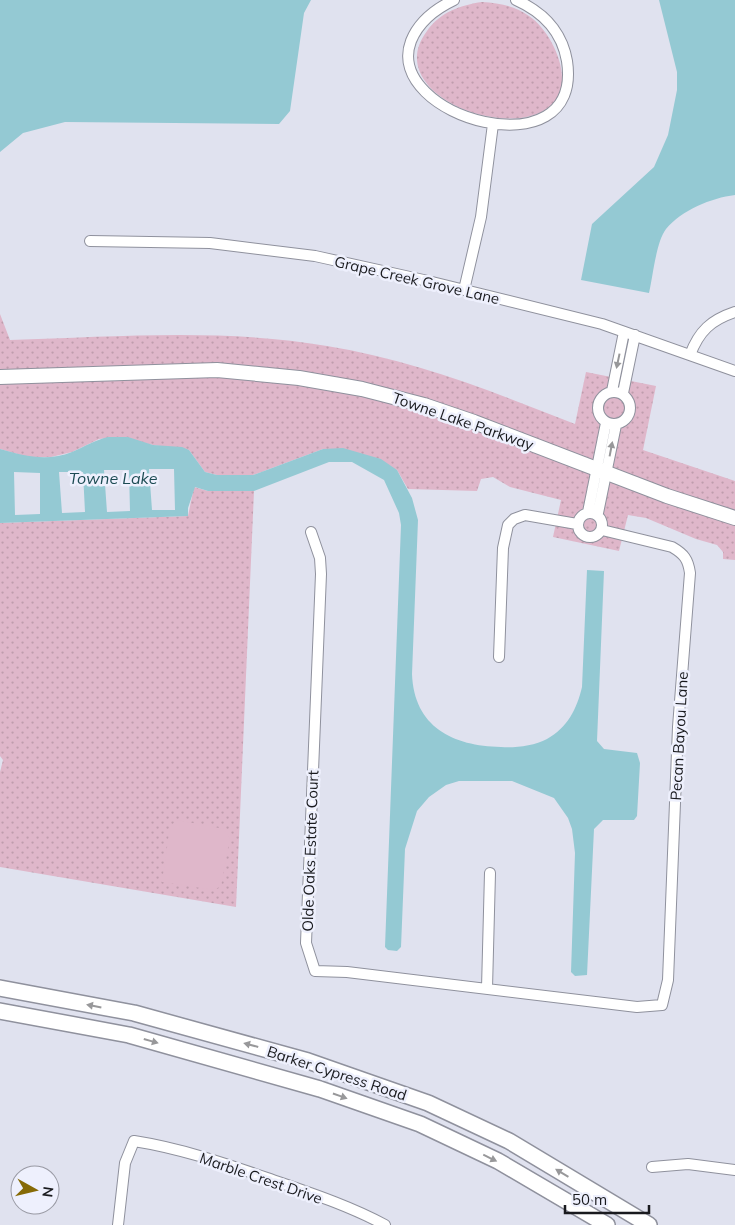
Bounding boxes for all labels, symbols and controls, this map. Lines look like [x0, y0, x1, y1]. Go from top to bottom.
street label: Grape Creek Grove Lane [333, 252, 501, 308]
one-way arrow [614, 354, 622, 370]
street label: Towne Lake Parkway [390, 388, 536, 454]
one-way arrow [608, 441, 616, 457]
water label: Towne Lake [69, 468, 158, 488]
street label: Pecan Bayou Lane [666, 671, 692, 801]
street label: Olde Oaks Estate Court [298, 770, 322, 932]
one-way arrow [85, 1001, 101, 1009]
one-way arrow [143, 1037, 158, 1045]
one-way arrow [244, 1041, 259, 1049]
street label: Barker Cypress Road [265, 1041, 409, 1105]
one-way arrow [333, 1093, 348, 1100]
street label: Marble Crest Drive [197, 1148, 325, 1208]
one-way arrow [483, 1153, 498, 1162]
north arrow [10, 1165, 60, 1215]
one-way arrow [556, 1169, 569, 1178]
scale bar [565, 1182, 649, 1214]
text: N [38, 1185, 58, 1198]
text: 50 m [572, 1190, 607, 1209]

